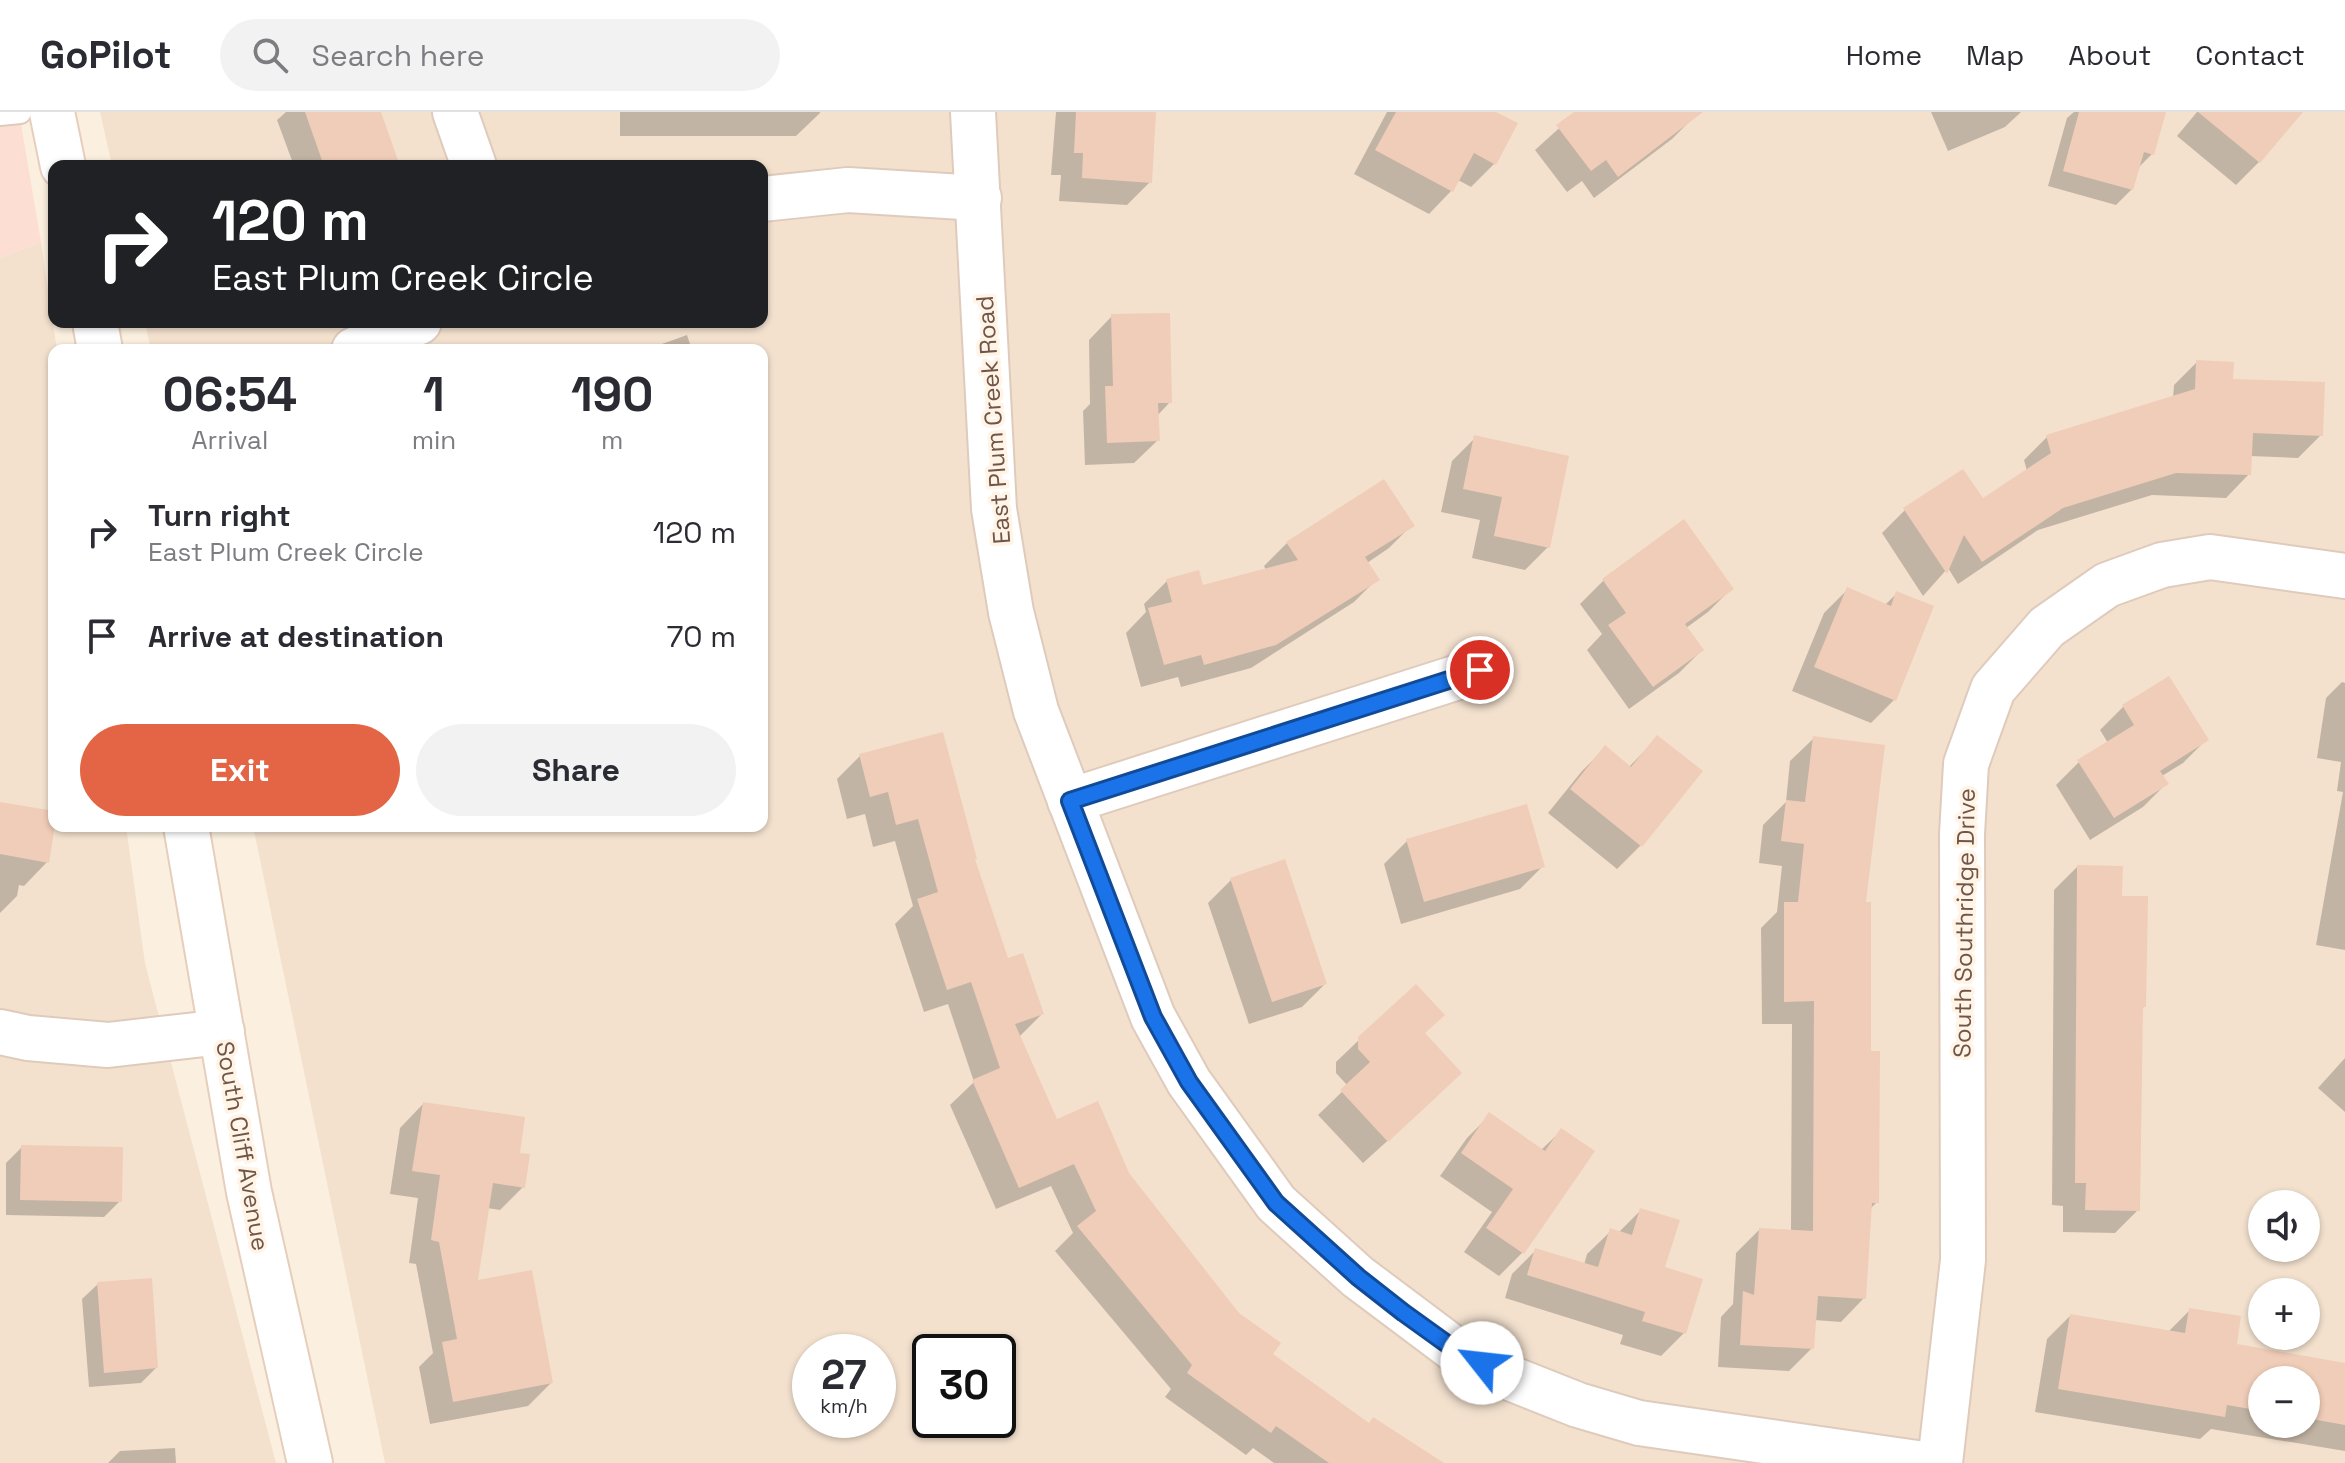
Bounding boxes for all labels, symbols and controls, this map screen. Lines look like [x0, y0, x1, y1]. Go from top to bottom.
search box [220, 19, 780, 91]
text: GoPilot [40, 31, 172, 79]
icon: search [248, 33, 292, 77]
text: Search here [312, 36, 484, 75]
text: Home [1846, 37, 1922, 73]
text: Map [1966, 37, 2024, 73]
text: About [2068, 37, 2151, 73]
text: Contact [2195, 37, 2305, 73]
text: 120 m [212, 185, 369, 256]
icon: right [80, 192, 184, 296]
text: East Plum Creek Circle [212, 255, 594, 301]
street label: East Plum Creek Road [969, 295, 1017, 545]
text: 06:54 [163, 364, 297, 425]
text: 1 [423, 364, 445, 425]
text: 190 [571, 364, 653, 425]
text: Arrival [191, 423, 268, 457]
text: min [412, 423, 456, 457]
text: m [601, 423, 623, 457]
text: Turn right [148, 496, 291, 535]
icon: right [80, 510, 124, 554]
text: 120 m [653, 513, 736, 552]
text: East Plum Creek Circle [148, 535, 424, 569]
icon: arrive [80, 614, 124, 658]
text: Arrive at destination [148, 617, 444, 656]
text: 70 m [667, 617, 736, 656]
pin [1446, 636, 1514, 704]
icon: arrive [1458, 648, 1502, 692]
button: Exit [80, 724, 400, 816]
button: Share [416, 724, 736, 816]
street label: South Southridge Drive [1946, 788, 1982, 1058]
street label: South Cliff Avenue [209, 1039, 277, 1253]
map controls [2248, 1190, 2320, 1438]
button: sound [2248, 1190, 2320, 1262]
button: + [2248, 1278, 2320, 1350]
position arrow [1440, 1321, 1524, 1405]
speed limit sign: 30 [912, 1334, 1016, 1438]
text: 27 [821, 1350, 867, 1401]
button: − [2248, 1366, 2320, 1438]
text: km/h [820, 1393, 868, 1419]

